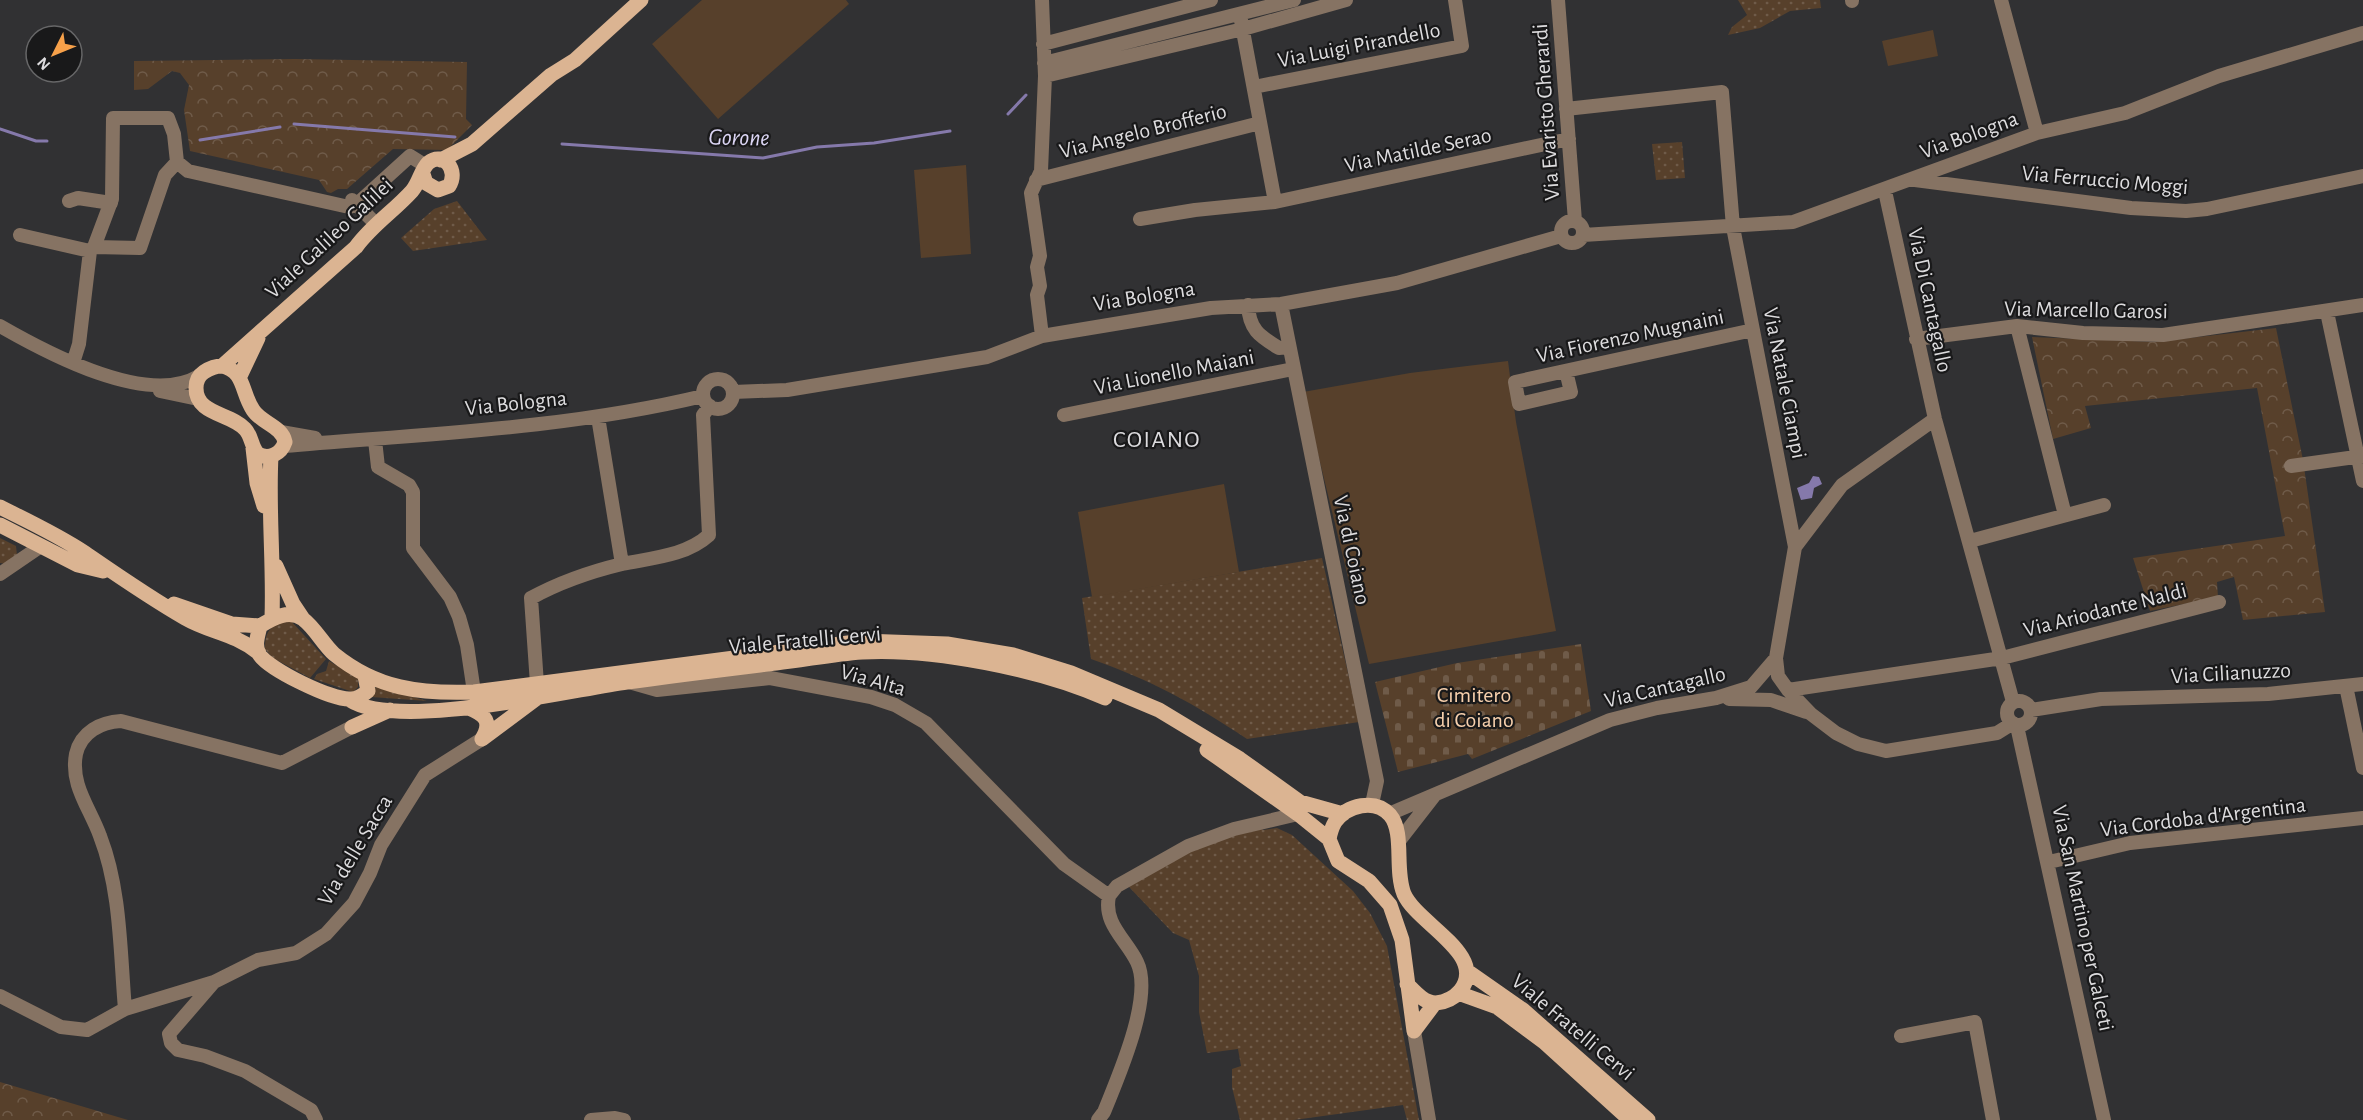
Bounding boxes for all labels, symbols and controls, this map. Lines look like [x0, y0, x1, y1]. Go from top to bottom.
street label: Via Luigi Pirandello [1276, 18, 1442, 72]
street label: Via Evaristo Gherardi [1529, 23, 1563, 201]
north arrow [24, 24, 84, 84]
text: N [34, 54, 53, 73]
street label: Via Angelo Brofferio [1057, 100, 1229, 162]
street label: Via Bologna [1917, 107, 2021, 163]
street label: Via Matilde Serao [1342, 124, 1494, 176]
water label: Gorone [708, 125, 770, 151]
street label: Via Ferruccio Moggi [2021, 162, 2189, 198]
street label: Viale Galileo Galilei [261, 173, 397, 303]
street label: Via Di Cantagallo [1904, 226, 1956, 374]
street label: Via Bologna [1092, 277, 1196, 315]
street label: Via Marcello Garosi [2004, 298, 2168, 322]
street label: Via Fiorenzo Mugnaini [1534, 305, 1726, 367]
street label: Via Natale Ciampi [1760, 306, 1810, 460]
street label: Via Lionello Maiani [1092, 346, 1256, 398]
street label: Via Bologna [464, 387, 568, 419]
district label: COIANO [1113, 428, 1201, 452]
street label: Via di Coiano [1330, 493, 1374, 607]
street label: Via Ariodante Naldi [2021, 579, 2189, 641]
street label: Viale Fratelli Cervi [728, 622, 882, 658]
street label: Via Cilianuzzo [2170, 659, 2292, 687]
street label: Via Alta [838, 660, 908, 700]
street label: Via Cantagallo [1602, 662, 1728, 712]
park label: Cimitero di Coiano [1434, 684, 1514, 731]
street label: Via delle Sacca [313, 791, 397, 909]
street label: Via Cordoba d'Argentina [2099, 793, 2307, 841]
street label: Via San Martino per Galceti [2048, 803, 2118, 1033]
street label: Viale Fratelli Cervi [1507, 969, 1639, 1085]

